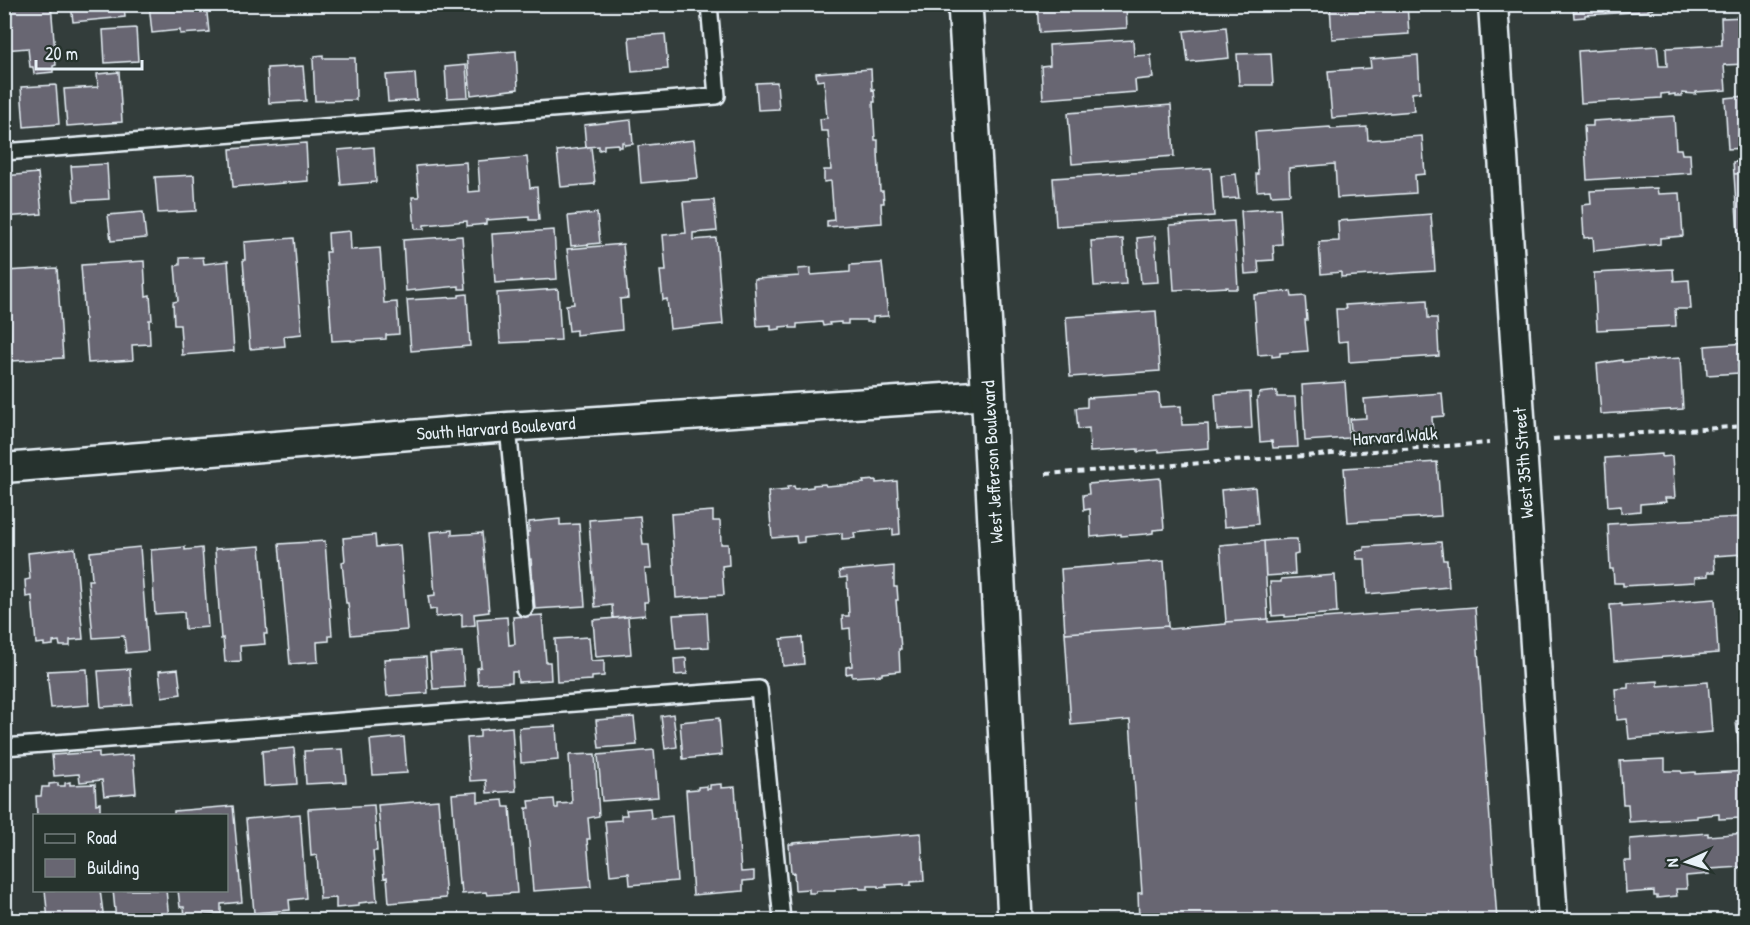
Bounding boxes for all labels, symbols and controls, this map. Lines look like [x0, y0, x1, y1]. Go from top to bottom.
scale bar [36, 33, 142, 71]
text: 20 m [45, 41, 78, 66]
street label: West Jefferson Boulevard [975, 380, 1009, 544]
street label: West 35th Street [1507, 406, 1539, 519]
street label: South Harvard Boulevard [416, 410, 576, 446]
street label: Harvard Walk [1352, 421, 1439, 451]
legend [33, 814, 228, 892]
text: Road [87, 825, 117, 850]
north arrow [1657, 832, 1717, 892]
text: Building [87, 855, 139, 880]
text: N [1661, 858, 1683, 868]

